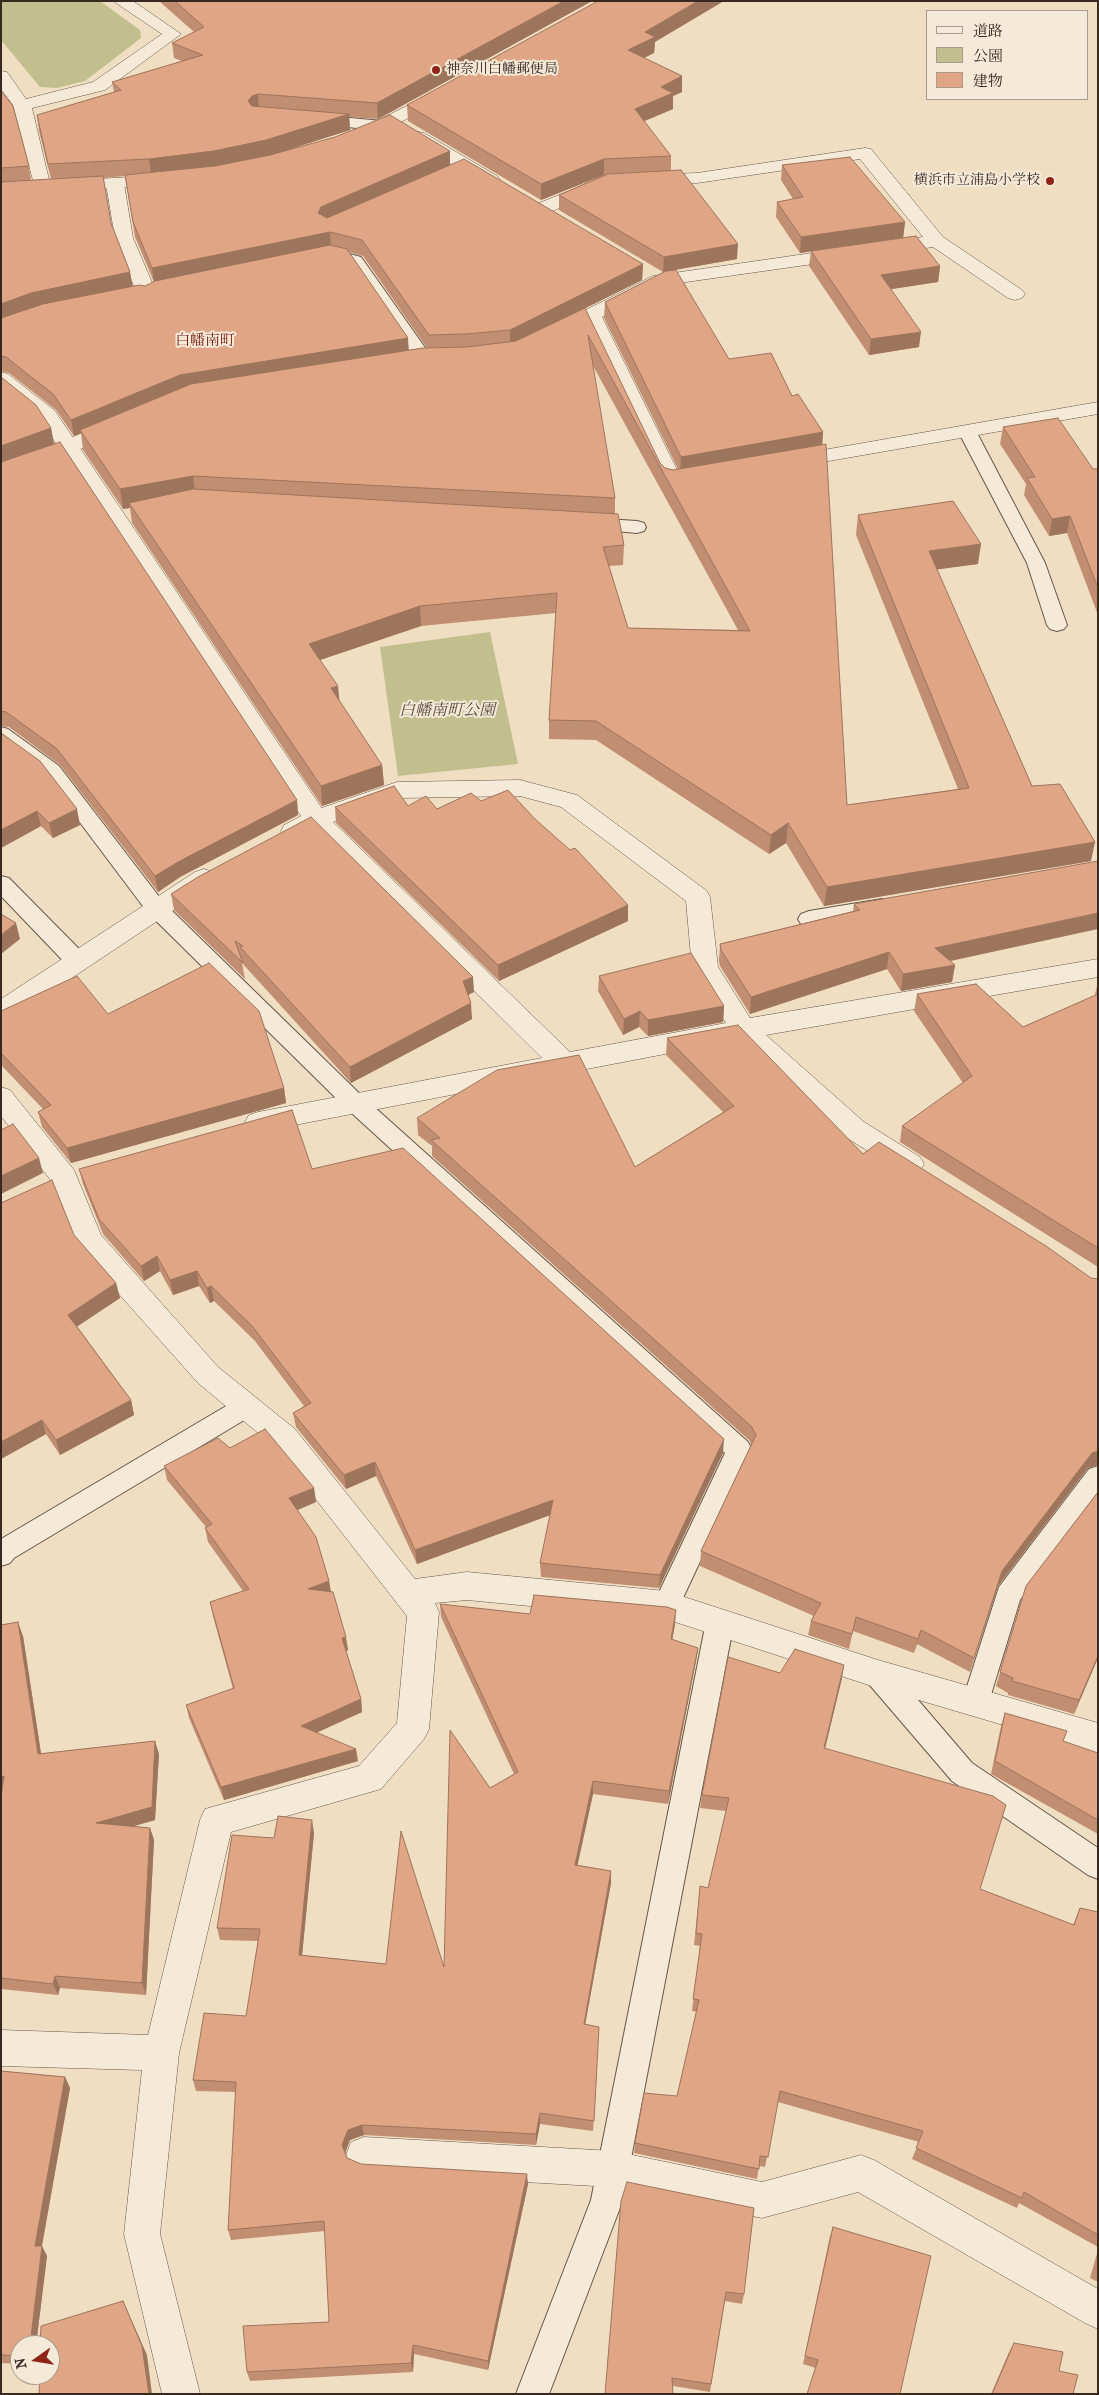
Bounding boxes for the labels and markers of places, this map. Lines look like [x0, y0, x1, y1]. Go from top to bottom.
place label: 神奈川白幡郵便局 [446, 62, 558, 78]
marker: 神奈川白幡郵便局 [430, 64, 442, 76]
place label: 横浜市立浦島小学校 [914, 173, 1040, 189]
marker: 横浜市立浦島小学校 [1044, 175, 1056, 187]

